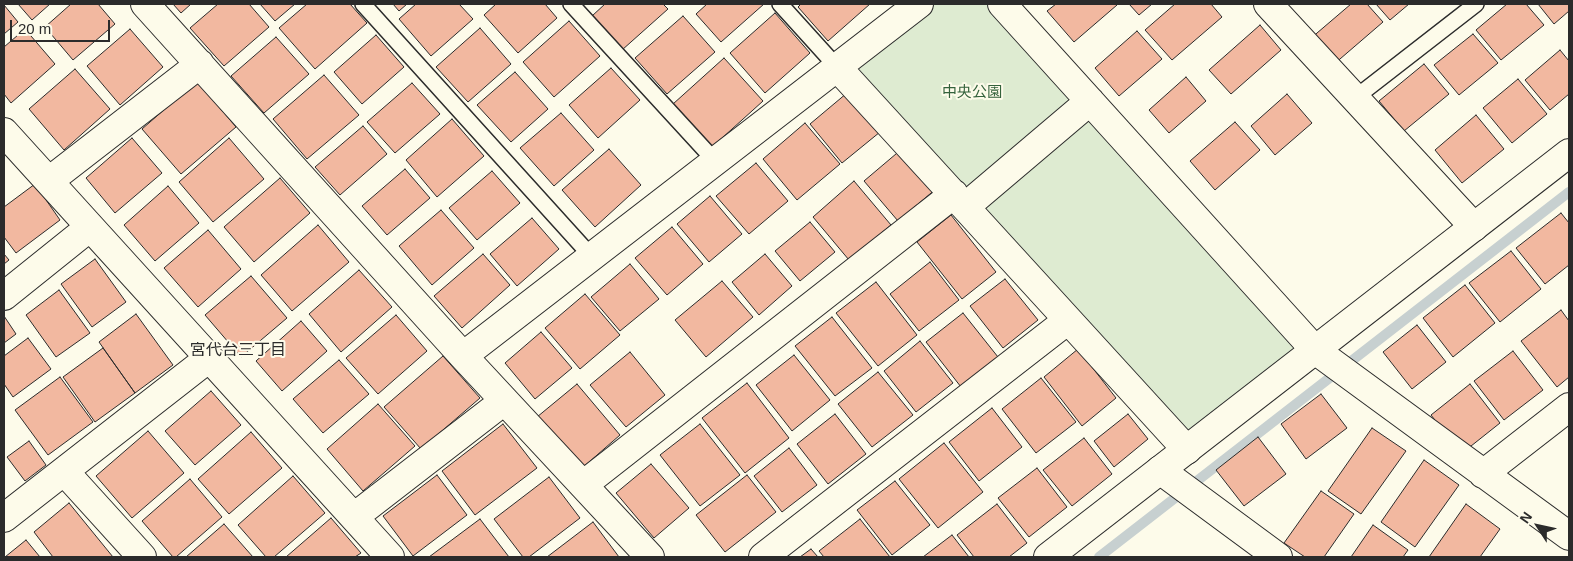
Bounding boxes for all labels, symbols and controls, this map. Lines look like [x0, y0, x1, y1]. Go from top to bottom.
scale bar [12, 10, 112, 42]
text: 20 m [18, 20, 51, 37]
park label: 中央公園 [942, 84, 1002, 102]
district label: 宮代台三丁目 [190, 341, 286, 361]
north arrow [1513, 501, 1563, 551]
text: N [1516, 509, 1535, 526]

